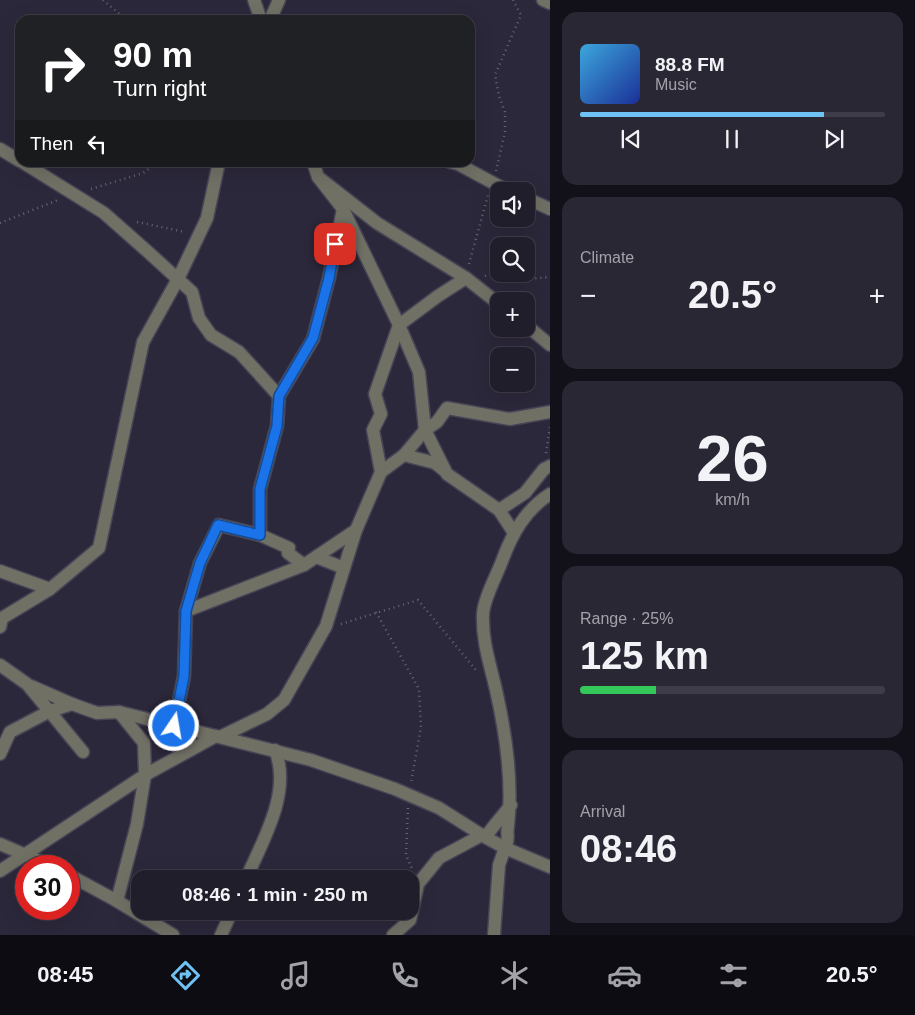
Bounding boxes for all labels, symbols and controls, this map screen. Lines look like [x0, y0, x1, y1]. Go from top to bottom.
icon: right [30, 35, 95, 100]
text: 90 m [113, 35, 193, 74]
text: 88.8 FM [655, 54, 725, 75]
text: Turn right [113, 76, 206, 101]
text: Music [655, 76, 697, 93]
icon: previous [617, 125, 645, 153]
icon: pause [718, 125, 746, 153]
icon: next [820, 125, 848, 153]
icon: left [83, 130, 111, 158]
text: Then [30, 133, 73, 154]
map controls [490, 182, 535, 392]
button: sound [490, 182, 535, 227]
pin [314, 223, 356, 265]
icon: arrive [321, 230, 349, 258]
button: search [490, 237, 535, 282]
text: Climate [580, 249, 634, 266]
text: 20.5° [688, 274, 777, 316]
text: − [580, 280, 596, 311]
text: + [869, 280, 885, 311]
button: + [490, 292, 535, 337]
button: − [490, 347, 535, 392]
text: 26 [696, 422, 769, 495]
text: km/h [715, 491, 750, 508]
text: Range · 25% [580, 610, 673, 627]
text: 125 km [580, 635, 709, 677]
position arrow [147, 699, 199, 751]
text: Arrival [580, 803, 625, 820]
text: 08:46 [580, 828, 677, 870]
speed limit sign: 30 [15, 855, 80, 920]
text: 08:46 · 1 min · 250 m [182, 884, 368, 905]
icon: directions [168, 958, 203, 993]
icon: music [278, 958, 313, 993]
icon: phone [387, 958, 422, 993]
icon: climate [497, 958, 532, 993]
icon: car [607, 958, 642, 993]
icon: filters [716, 958, 751, 993]
text: 08:45 [37, 962, 94, 987]
text: 20.5° [826, 962, 878, 987]

